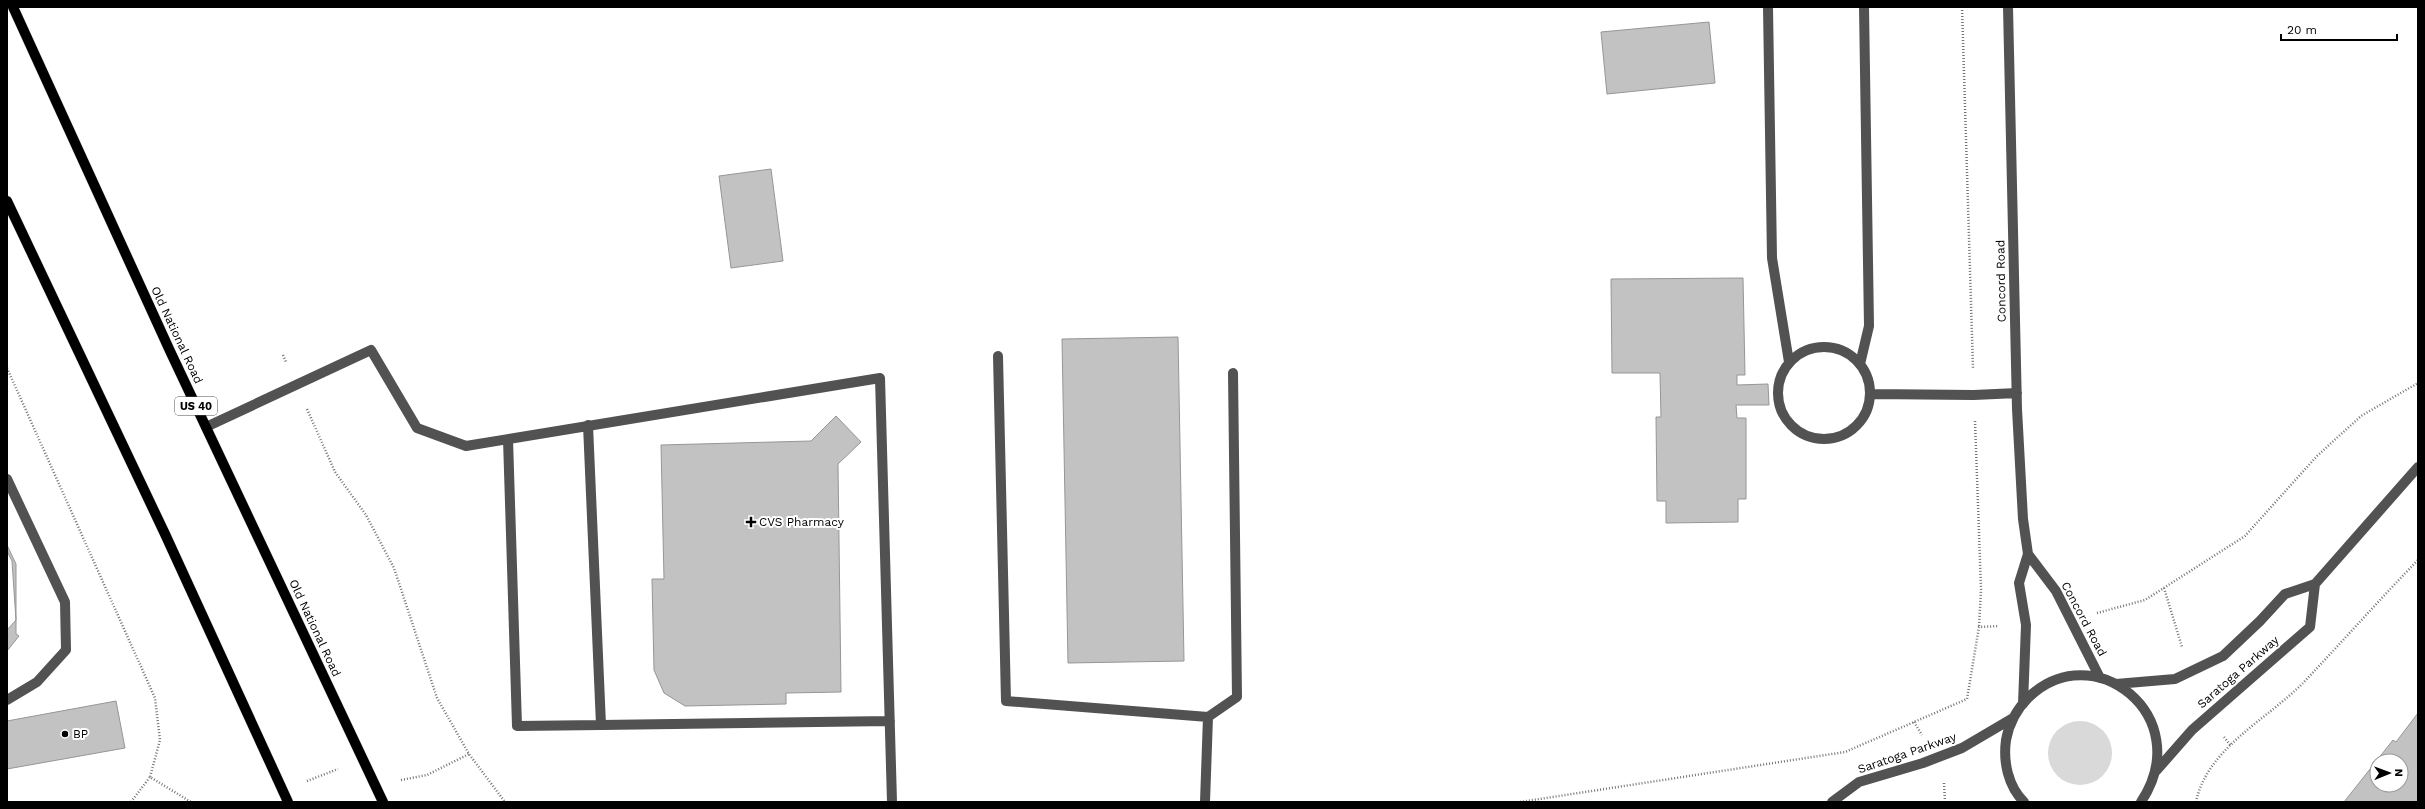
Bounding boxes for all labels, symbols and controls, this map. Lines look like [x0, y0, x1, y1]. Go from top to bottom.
scale bar [2281, 16, 2397, 42]
text: 20 m [2287, 23, 2317, 37]
street label: Concord Road [1993, 240, 2009, 322]
street label: Old National Road [148, 284, 206, 386]
road number: US 40 [175, 397, 217, 415]
place label: CVS Pharmacy [759, 515, 845, 529]
marker: CVS Pharmacy [746, 517, 756, 527]
street label: Old National Road [286, 577, 344, 679]
street label: Concord Road [2058, 579, 2110, 659]
street label: Saratoga Parkway [2194, 632, 2282, 711]
place label: BP [73, 727, 88, 741]
marker: BP [60, 729, 70, 739]
street label: Saratoga Parkway [1856, 729, 1959, 776]
north arrow [2369, 753, 2409, 793]
text: N [2392, 769, 2405, 777]

